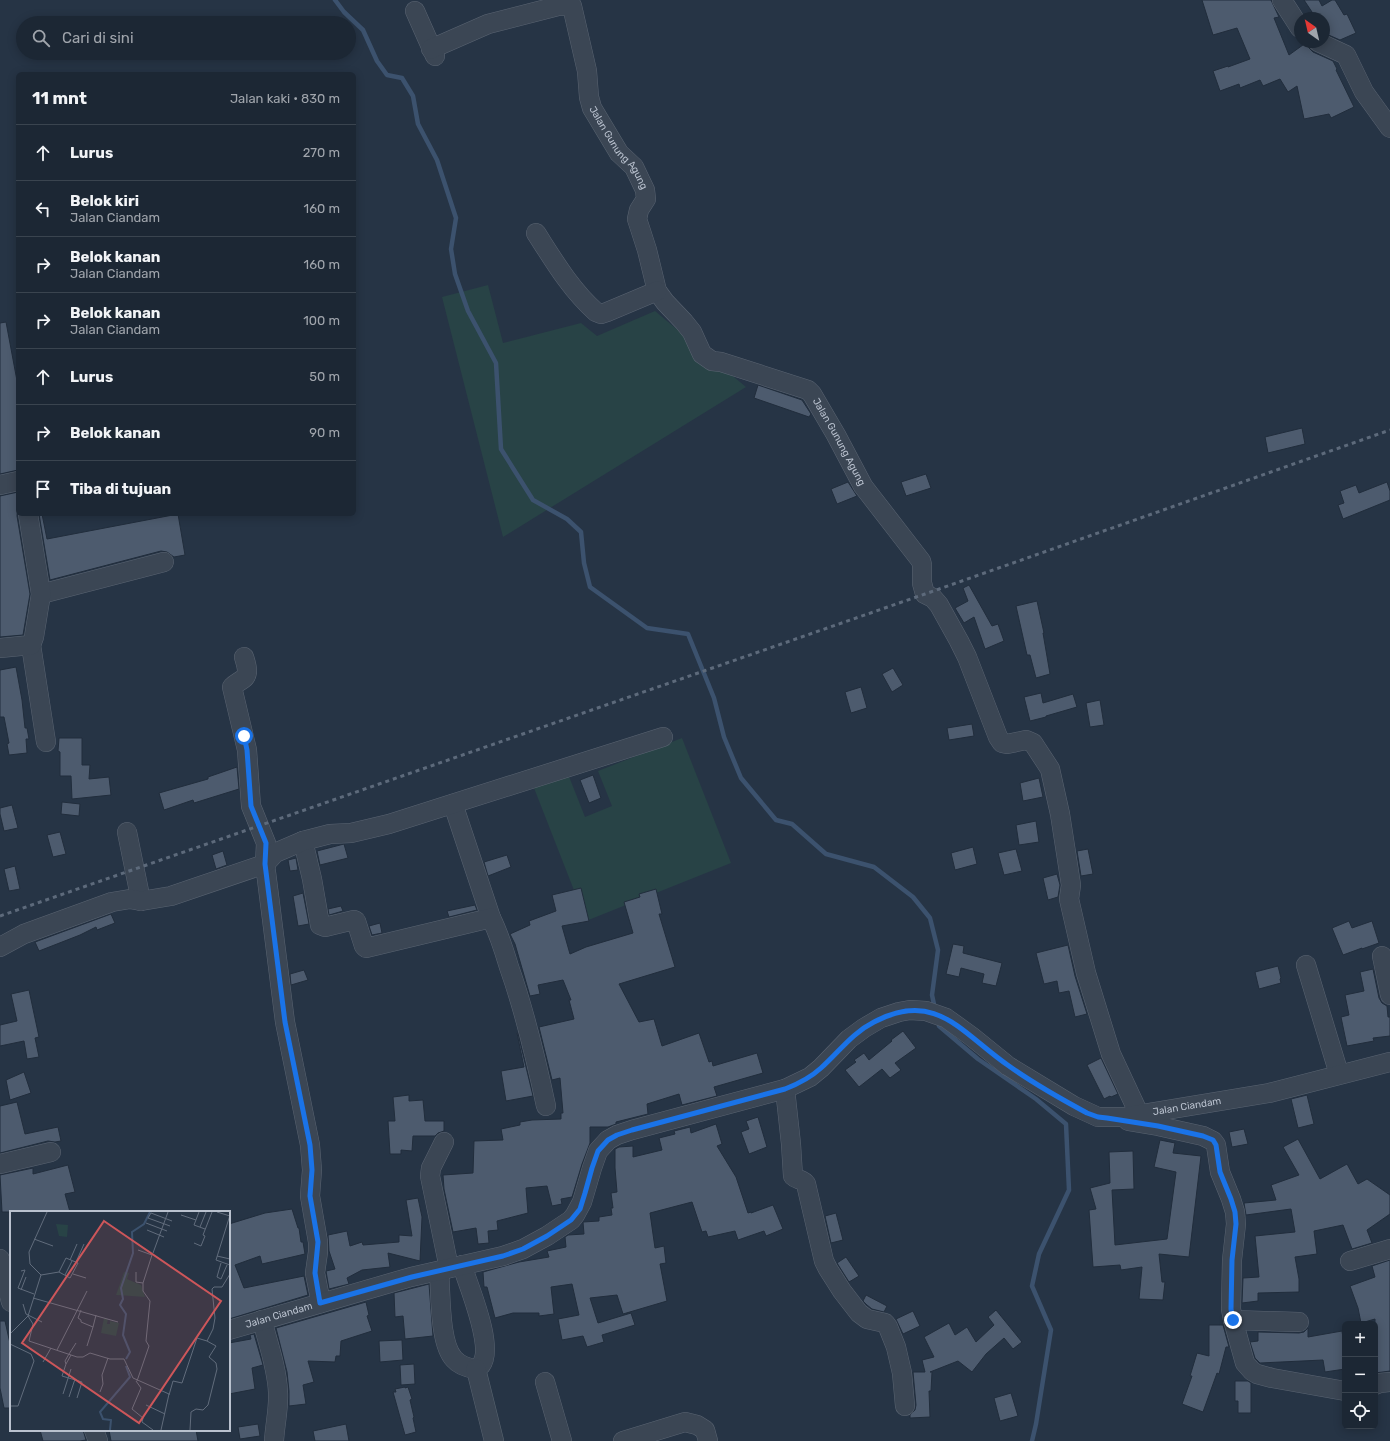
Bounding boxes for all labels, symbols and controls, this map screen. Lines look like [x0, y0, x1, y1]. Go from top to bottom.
north arrow [1294, 12, 1330, 48]
search box [16, 16, 356, 60]
icon: search [30, 27, 52, 49]
text: Cari di sini [62, 29, 134, 47]
text: 11 mnt [32, 88, 87, 108]
text: Jalan kaki · 830 m [230, 91, 340, 106]
street label: Jalan Gunung Agung [586, 104, 650, 191]
icon: ahead [32, 142, 54, 164]
text: Lurus [70, 144, 113, 162]
text: 270 m [303, 145, 340, 160]
text: Belok kiri [70, 192, 139, 210]
icon: left [32, 198, 54, 220]
text: 160 m [304, 201, 340, 216]
text: Jalan Ciandam [70, 210, 160, 225]
text: Belok kanan [70, 248, 160, 266]
icon: right [32, 254, 54, 276]
text: 160 m [304, 257, 340, 272]
text: Jalan Ciandam [70, 266, 160, 281]
text: Belok kanan [70, 304, 160, 322]
icon: right [32, 310, 54, 332]
text: 100 m [303, 313, 340, 328]
text: Jalan Ciandam [70, 322, 160, 337]
icon: ahead [32, 366, 54, 388]
text: Lurus [70, 368, 113, 386]
text: 50 m [309, 369, 340, 384]
street label: Jalan Gunung Agung [810, 396, 868, 488]
icon: right [32, 422, 54, 444]
text: Belok kanan [70, 424, 160, 442]
text: 90 m [309, 425, 340, 440]
icon: arrive [32, 478, 54, 500]
text: Tiba di tujuan [70, 480, 171, 498]
route start [235, 727, 253, 745]
street label: Jalan Ciandam [1152, 1095, 1222, 1118]
inset map [10, 1211, 230, 1431]
street label: Jalan Ciandam [244, 1300, 314, 1331]
route end [1224, 1311, 1242, 1329]
map controls [1342, 1321, 1378, 1429]
button: + [1342, 1321, 1378, 1357]
button: − [1342, 1357, 1378, 1393]
button: locate [1342, 1393, 1378, 1429]

